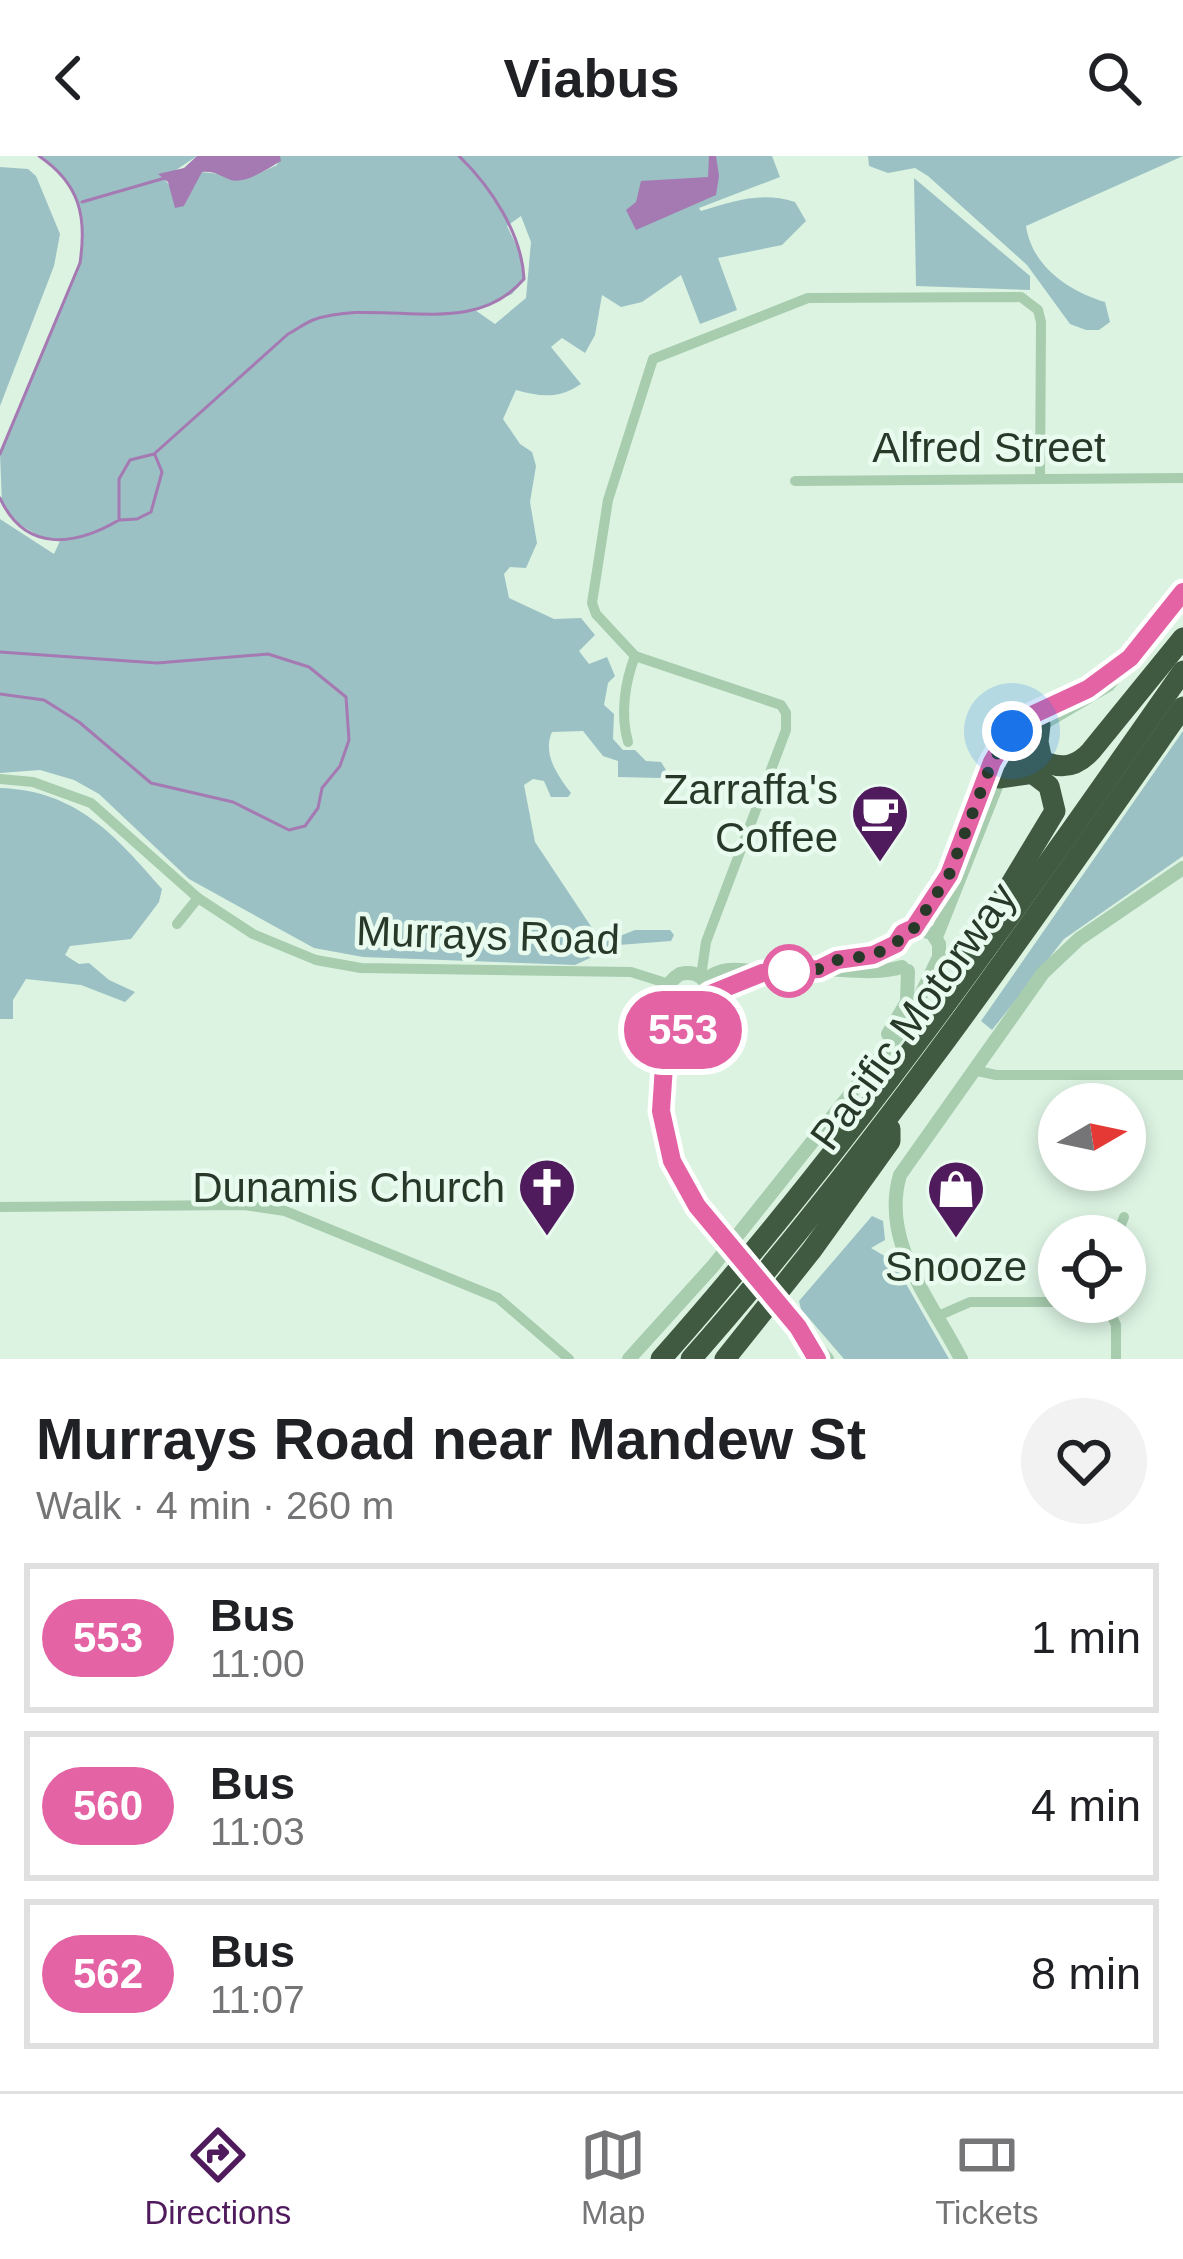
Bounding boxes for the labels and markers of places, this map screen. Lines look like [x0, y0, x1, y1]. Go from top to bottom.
place label: Zarraffa's Coffee [663, 766, 838, 861]
cafe icon: Zarraffa's Coffee [849, 782, 911, 864]
unlabelled marker [764, 946, 814, 996]
church icon: Dunamis Church [516, 1156, 578, 1238]
shop icon: Snooze [925, 1158, 987, 1240]
place label: Dunamis Church [192, 1164, 505, 1211]
place label: Snooze [885, 1243, 1027, 1290]

